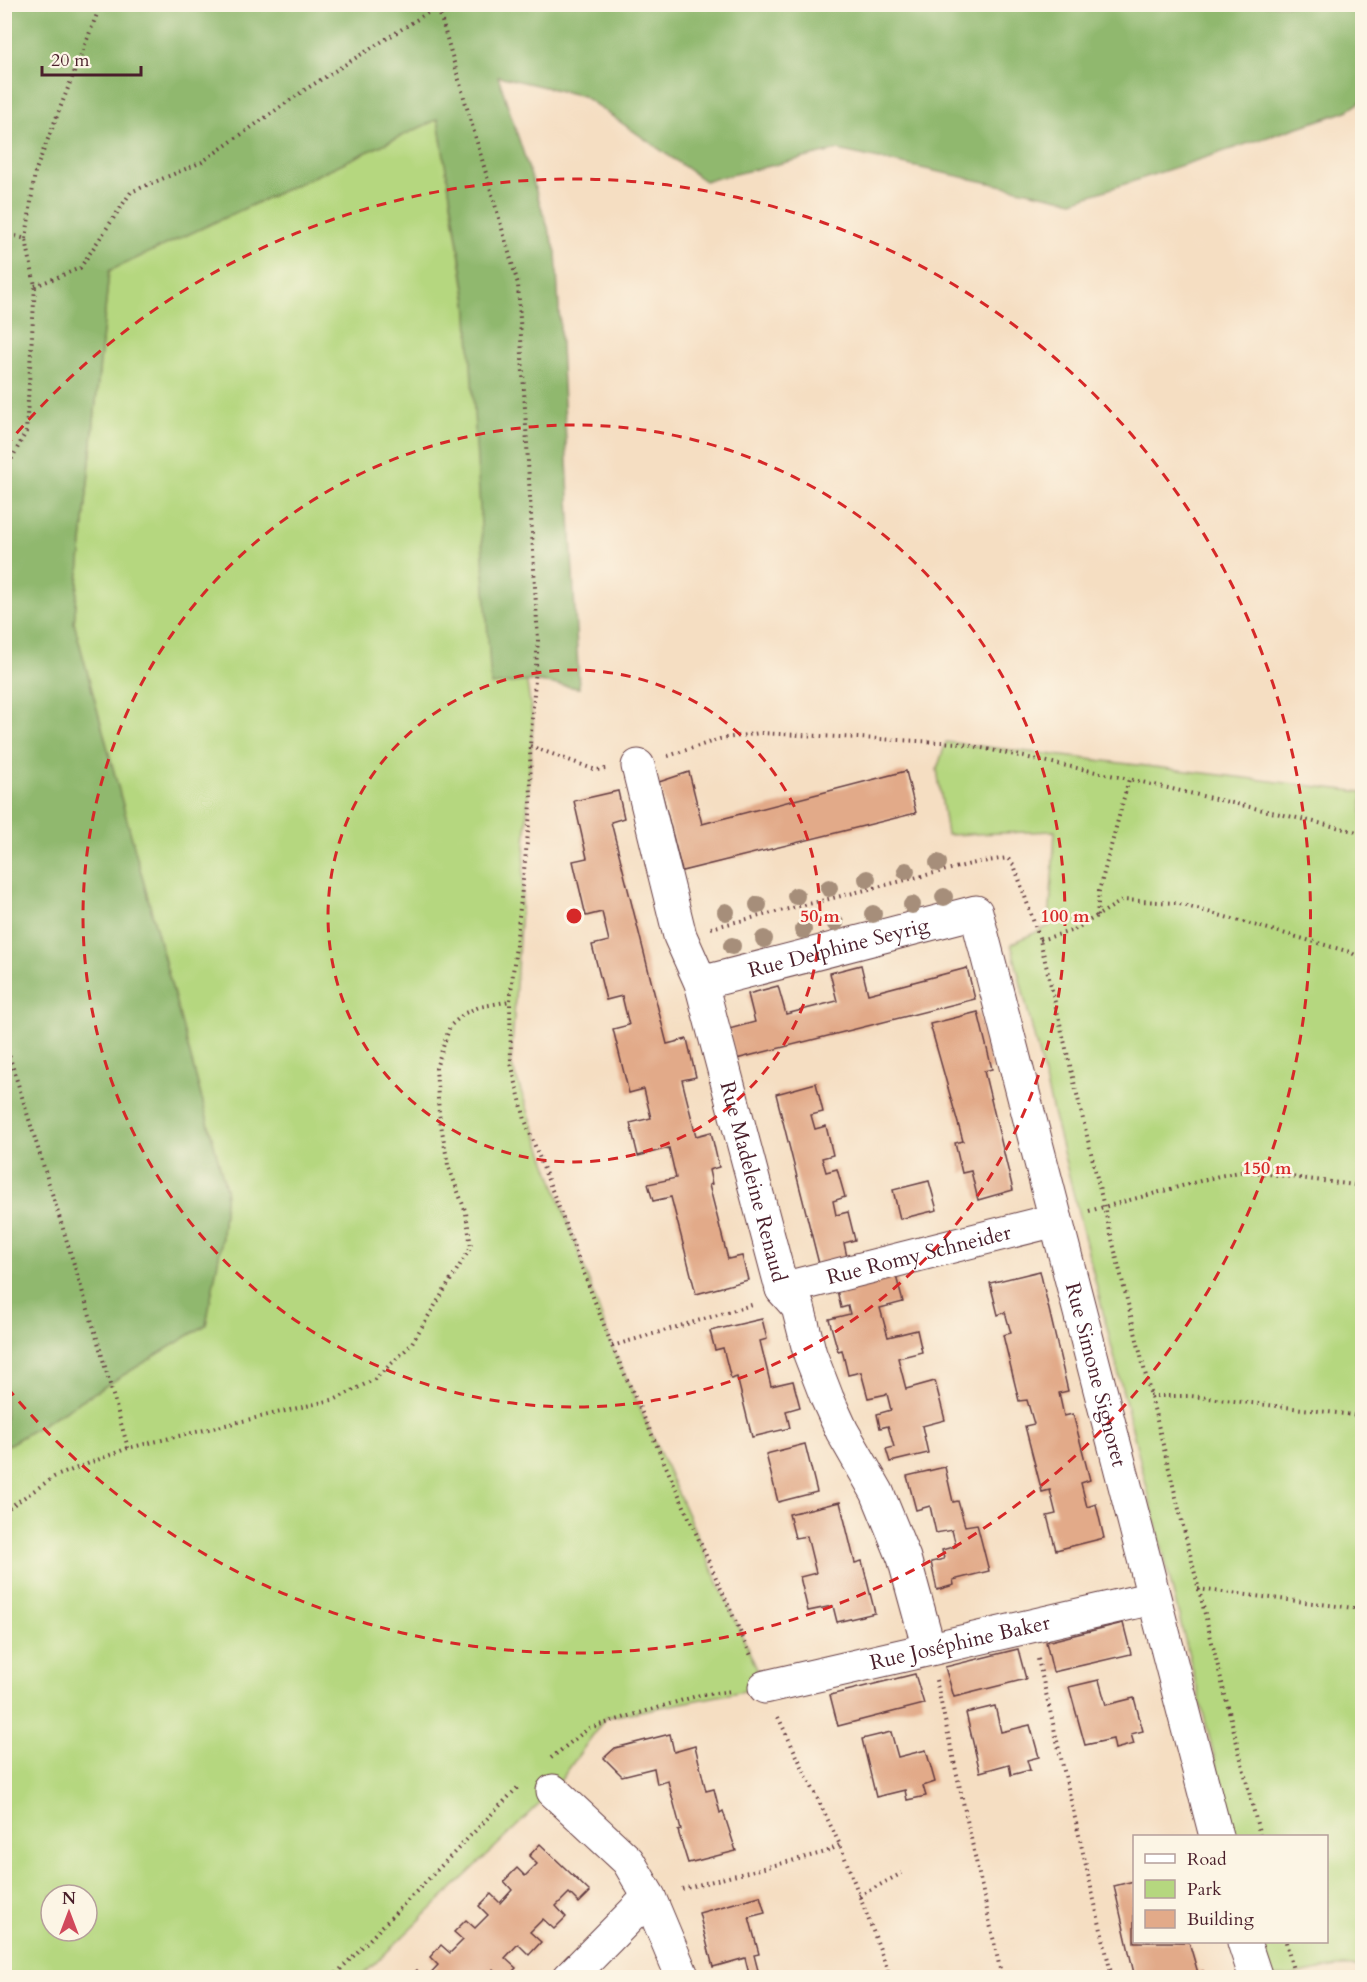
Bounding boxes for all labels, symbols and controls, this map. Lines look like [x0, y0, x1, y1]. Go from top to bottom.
scale bar [42, 39, 141, 77]
text: 20 m [51, 48, 90, 73]
text: 50 m [800, 904, 840, 929]
text: 100 m [1040, 904, 1090, 929]
centre of rings [564, 906, 584, 926]
street label: Rue Delphine Seyrig [745, 911, 932, 985]
street label: Rue Madeleine Renaud [713, 1078, 794, 1285]
text: 150 m [1242, 1156, 1292, 1181]
street label: Rue Romy Schneider [824, 1218, 1014, 1292]
street label: Rue Simone Signoret [1058, 1279, 1134, 1470]
street label: Rue Joséphine Baker [867, 1608, 1053, 1677]
legend [1133, 1835, 1328, 1943]
text: Road [1187, 1847, 1227, 1872]
text: Park [1187, 1877, 1222, 1902]
north arrow [39, 1883, 99, 1943]
text: N [62, 1888, 76, 1910]
text: Building [1187, 1907, 1255, 1932]

